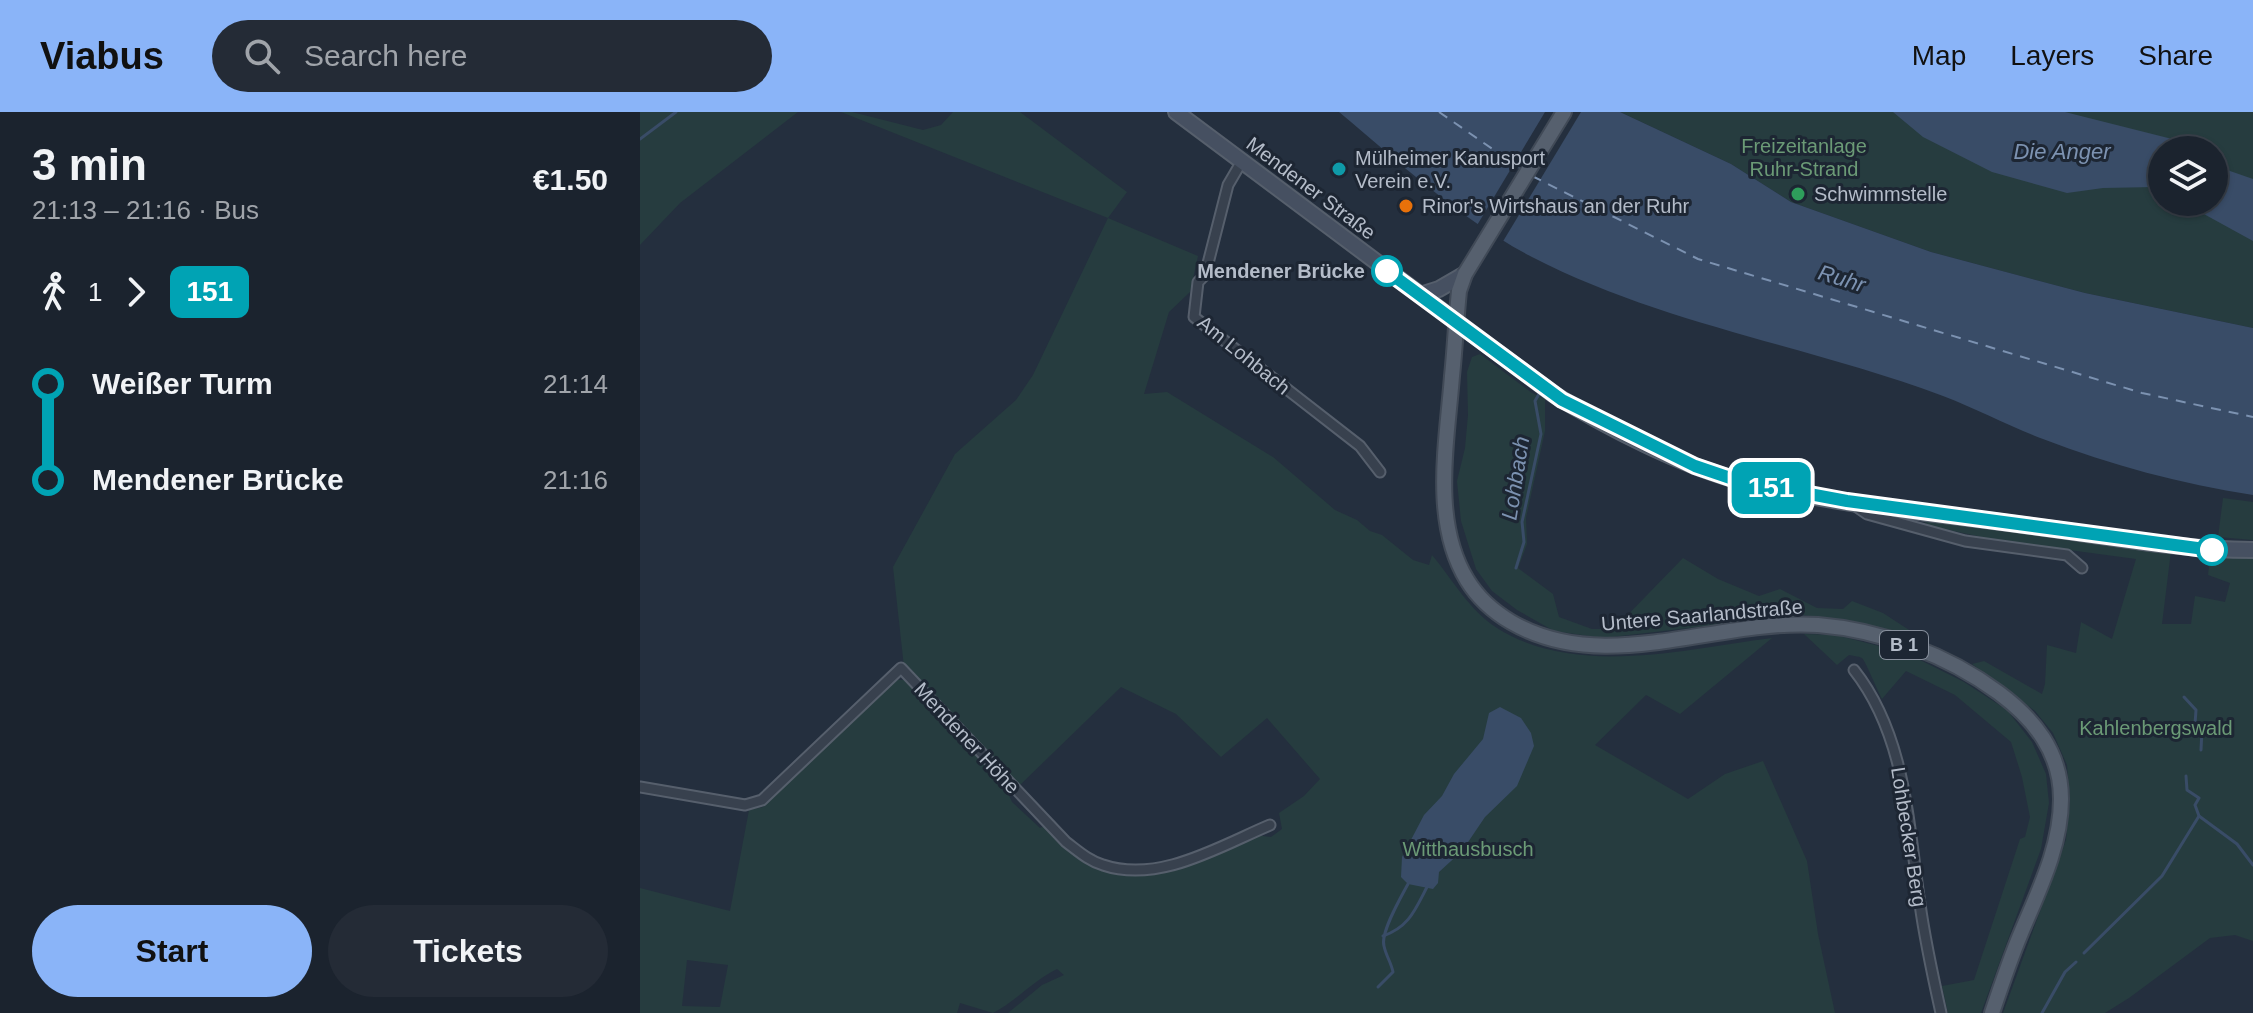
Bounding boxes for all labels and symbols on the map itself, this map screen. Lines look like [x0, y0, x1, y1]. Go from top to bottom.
street label: Mendener Straße [1242, 132, 1380, 244]
park label: Freizeitanlage Ruhr-Strand [1741, 135, 1867, 180]
water label: Die Anger [2013, 139, 2112, 164]
place label: Mülheimer Kanusport Verein e.V. [1355, 147, 1546, 192]
marker: Mülheimer Kanusport Verein e.V. [1330, 160, 1348, 178]
place label: Schwimmstelle [1814, 183, 1947, 205]
marker: Schwimmstelle [1789, 185, 1807, 203]
place label: Rinor's Wirtshaus an der Ruhr [1422, 195, 1690, 217]
marker: Rinor's Wirtshaus an der Ruhr [1397, 197, 1415, 215]
marker: Mendener Brücke [1372, 256, 1402, 286]
place label: Mendener Brücke [1197, 260, 1365, 282]
water label: Ruhr [1815, 260, 1870, 298]
street label: Am Lohbach [1193, 311, 1295, 399]
water label: Lohbach [1497, 434, 1534, 522]
line badge: 151 [1725, 462, 1817, 514]
unlabelled marker [2197, 535, 2227, 565]
street label: Untere Saarlandstraße [1600, 595, 1804, 635]
road number: B 1 [1880, 631, 1928, 659]
street label: Mendener Höhe [910, 678, 1024, 798]
park label: Kahlenbergswald [2079, 717, 2233, 739]
street label: Lohbecker Berg [1887, 766, 1931, 908]
park label: Witthausbusch [1402, 838, 1534, 860]

